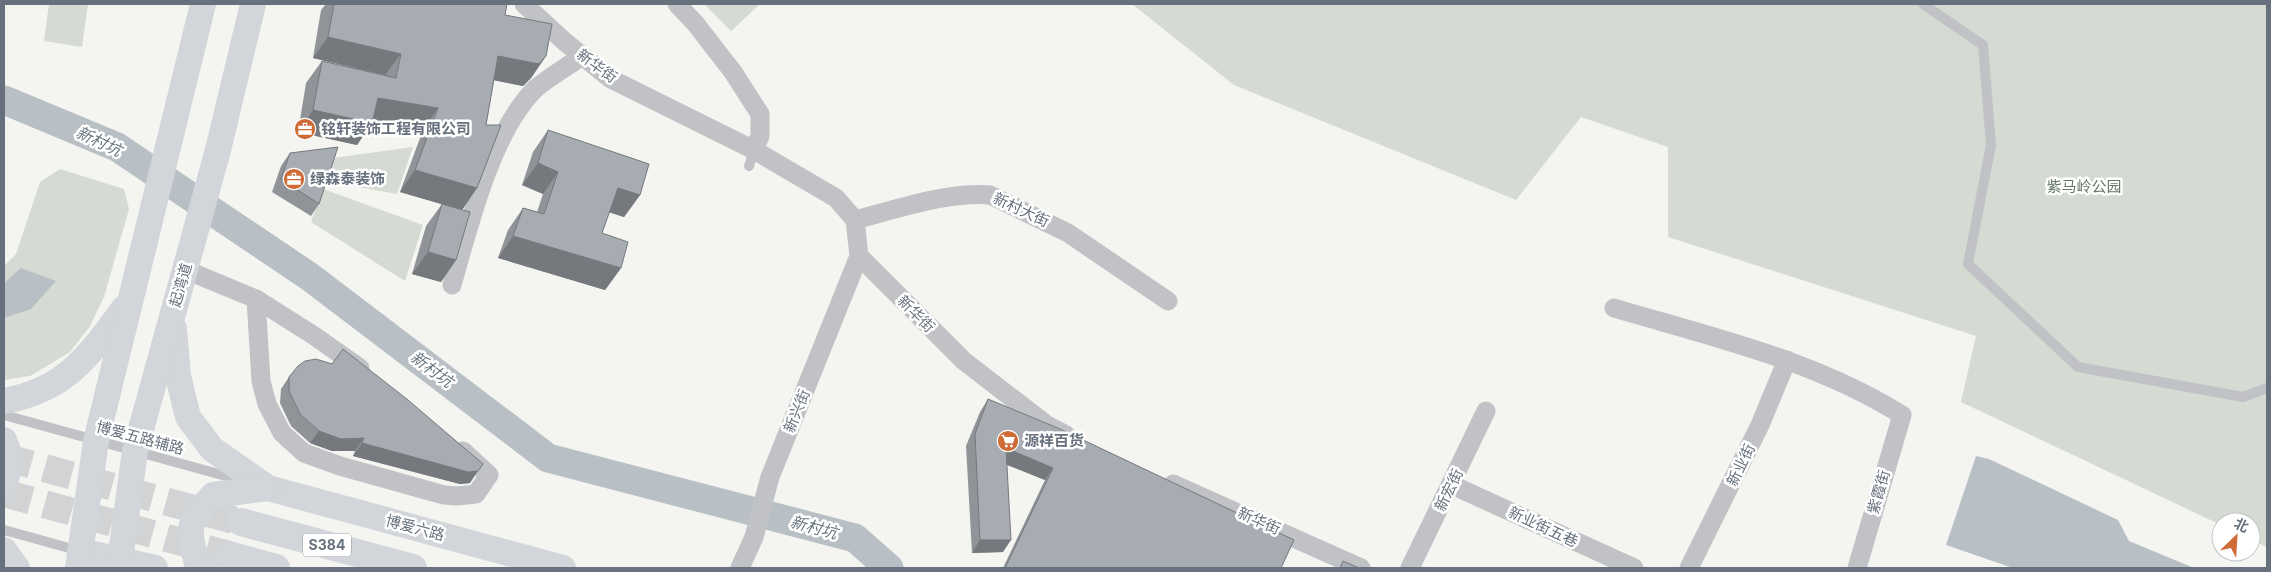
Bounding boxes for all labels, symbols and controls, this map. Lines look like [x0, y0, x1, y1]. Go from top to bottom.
street label: 新华街 [574, 45, 621, 87]
office icon: 铭轩装饰工程有限公司 [293, 117, 317, 141]
place label: 铭轩装饰工程有限公司 [321, 119, 471, 138]
water label: 新村坑 [73, 122, 127, 161]
office icon: 绿森泰装饰 [282, 167, 306, 191]
place label: 绿森泰装饰 [310, 169, 385, 188]
park label: 紫马岭公园 [2046, 177, 2122, 196]
street label: 新村大街 [990, 188, 1052, 231]
street label: 起湾道 [165, 261, 196, 310]
street label: 新华街 [894, 291, 939, 336]
water label: 新村坑 [407, 347, 459, 393]
street label: 新兴街 [779, 386, 814, 435]
street label: 博爱五路辅路 [94, 417, 186, 458]
supermarket icon: 源祥百货 [996, 429, 1020, 453]
place label: 源祥百货 [1024, 431, 1084, 450]
street label: 新业街 [1722, 440, 1759, 489]
street label: 新宏街 [1430, 465, 1467, 514]
street label: 紫霞街 [1863, 468, 1894, 516]
street label: 新业街五巷 [1505, 502, 1581, 551]
street label: 新华街 [1235, 503, 1284, 538]
street label: 博爱六路 [384, 511, 447, 544]
water label: 新村坑 [788, 511, 842, 543]
north arrow [2211, 512, 2261, 562]
text: 北 [2232, 514, 2252, 535]
road number: S384 [303, 534, 351, 556]

